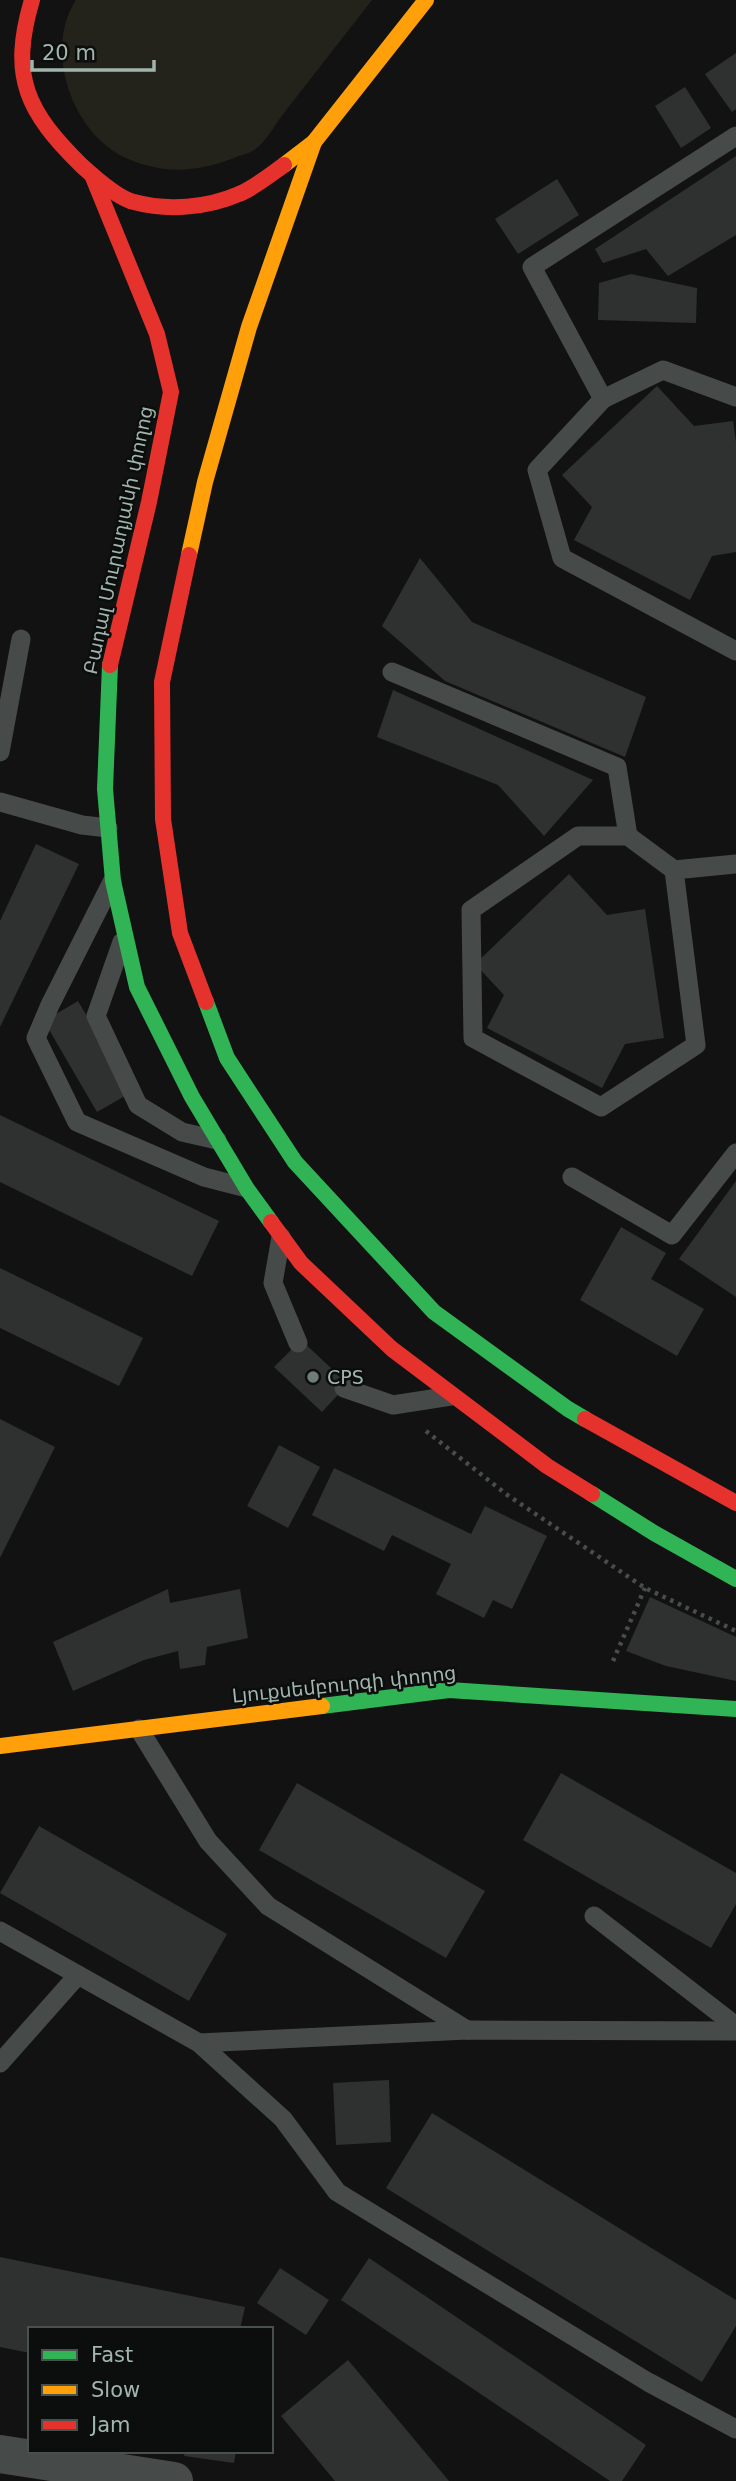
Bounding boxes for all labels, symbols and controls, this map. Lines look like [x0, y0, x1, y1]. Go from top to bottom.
scale bar [32, 28, 154, 72]
text: 20 m [42, 41, 96, 65]
street label: Բադալ Մուրադյանի փողոց [79, 404, 157, 676]
place label: CPS [327, 1366, 364, 1388]
marker: CPS [305, 1369, 321, 1385]
street label: Լյուքսեմբուրգի փողոց [231, 1661, 457, 1707]
legend [28, 2327, 273, 2453]
text: Fast [91, 2343, 133, 2367]
text: Slow [91, 2378, 140, 2402]
text: Jam [89, 2413, 131, 2437]

